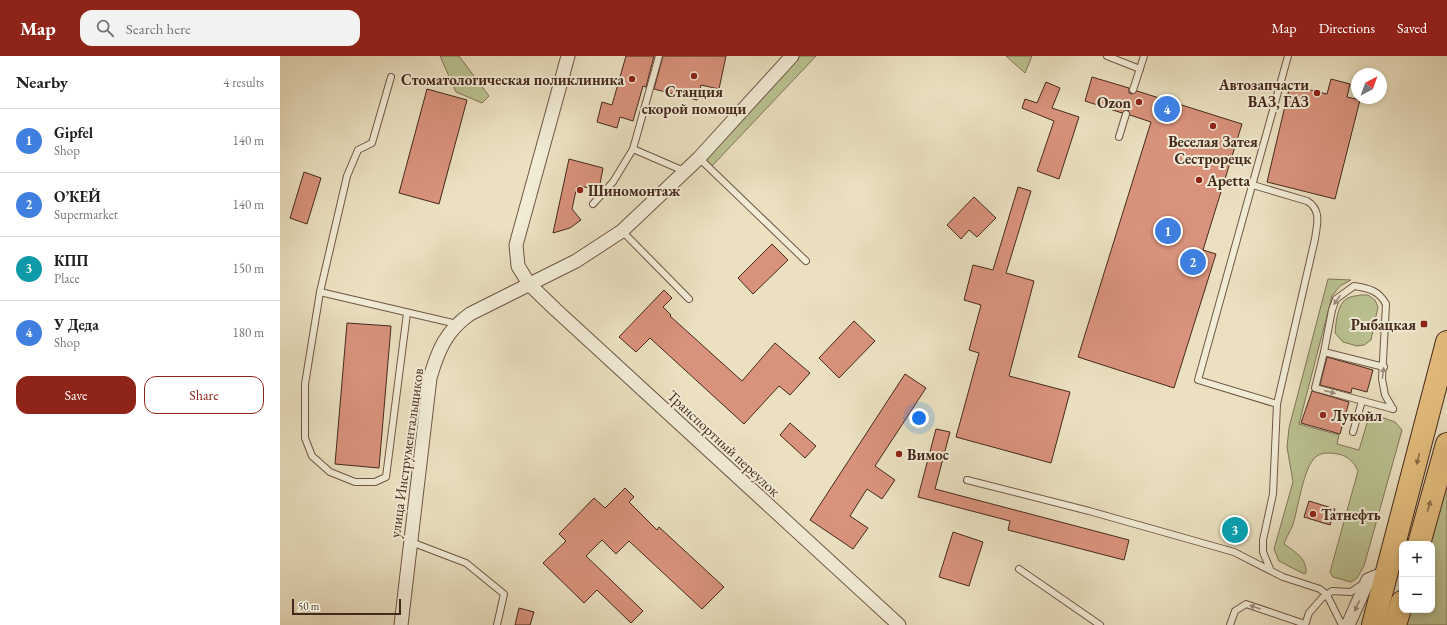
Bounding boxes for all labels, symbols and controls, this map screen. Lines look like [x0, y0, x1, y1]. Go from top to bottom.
search box [80, 10, 360, 46]
text: Map [20, 16, 56, 41]
icon: search [94, 17, 116, 39]
text: Search here [126, 19, 191, 38]
text: Map [1271, 19, 1297, 37]
text: Directions [1319, 19, 1375, 37]
text: Saved [1397, 19, 1427, 37]
north arrow [1351, 68, 1387, 104]
place label: Стоматологическая поликлиника [401, 70, 624, 89]
text: Nearby [16, 71, 68, 93]
marker: Станция скорой помощи [689, 71, 699, 81]
text: 4 results [223, 74, 264, 91]
marker: Стоматологическая поликлиника [627, 74, 637, 84]
place label: Автозапчасти ВАЗ, ГАЗ [1218, 75, 1309, 111]
place label: Станция скорой помощи [642, 82, 747, 118]
marker: Автозапчасти ВАЗ, ГАЗ [1312, 88, 1322, 98]
place label: Ozon [1097, 93, 1132, 112]
pin: 4 [1154, 94, 1180, 124]
marker: Ozon [1134, 97, 1144, 107]
marker: Веселая Затея Сестрорецк [1208, 121, 1218, 131]
text: Gipfel [54, 123, 93, 142]
text: 1 [26, 132, 32, 149]
text: 140 m [233, 132, 264, 149]
place label: Веселая Затея Сестрорецк [1168, 132, 1258, 168]
text: Shop [54, 142, 80, 159]
place label: Apetta [1206, 171, 1251, 190]
marker: Apetta [1194, 175, 1204, 185]
place label: Шиномонтаж [588, 181, 680, 200]
marker: Шиномонтаж [575, 185, 585, 195]
text: О’КЕЙ [54, 187, 101, 206]
text: 2 [26, 196, 32, 213]
text: 140 m [233, 196, 264, 213]
text: Supermarket [54, 206, 118, 223]
pin: 1 [1155, 216, 1181, 246]
pin: 2 [1180, 247, 1206, 277]
text: КПП [54, 251, 88, 270]
text: 3 [26, 260, 32, 277]
text: 150 m [233, 260, 264, 277]
text: Place [54, 270, 80, 287]
one-way arrow [1334, 295, 1341, 306]
text: У Деда [54, 315, 99, 334]
place label: Рыбацкая [1351, 315, 1416, 334]
marker: Рыбацкая [1419, 319, 1429, 329]
text: 4 [26, 324, 32, 341]
text: 180 m [233, 324, 264, 341]
text: Shop [54, 334, 80, 351]
street label: улица Инструментальщиков [385, 367, 427, 539]
one-way arrow [1380, 367, 1386, 379]
button: Save [16, 376, 136, 414]
button: Share [144, 376, 264, 414]
street label: Транспортный переулок [664, 386, 784, 500]
one-way arrow [1324, 389, 1336, 395]
place label: Лукойл [1331, 406, 1382, 425]
your location [909, 408, 929, 428]
marker: Лукойл [1318, 410, 1328, 420]
place label: Вимос [907, 445, 949, 464]
marker: Вимос [894, 449, 904, 459]
one-way arrow [1414, 452, 1420, 465]
one-way arrow [1426, 500, 1432, 512]
place label: Татнефть [1321, 505, 1381, 524]
marker: Татнефть [1308, 509, 1318, 519]
pin: 3 [1222, 515, 1248, 545]
map controls [1399, 541, 1435, 613]
button: + [1399, 541, 1435, 577]
button: − [1399, 577, 1435, 613]
scale bar [292, 597, 401, 616]
text: 50 m [298, 599, 319, 613]
one-way arrow [1354, 600, 1360, 611]
one-way arrow [1249, 604, 1261, 610]

